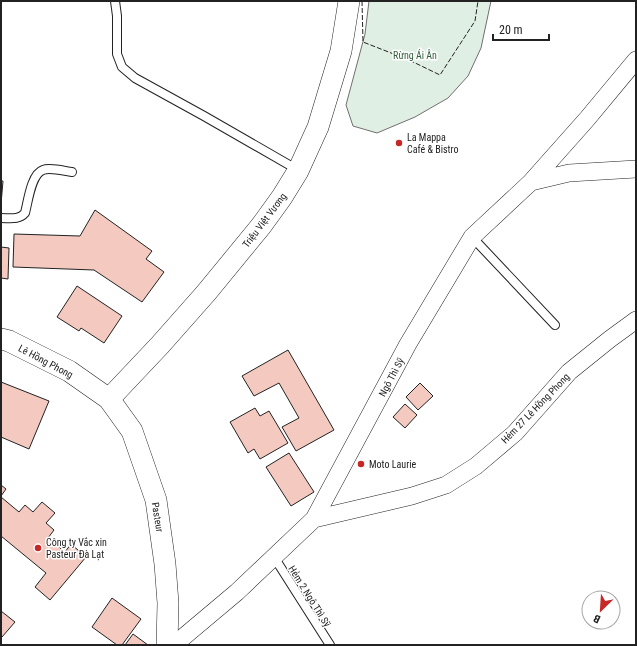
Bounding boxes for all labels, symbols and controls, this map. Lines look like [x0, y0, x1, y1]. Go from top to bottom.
scale bar [493, 16, 549, 42]
text: 20 m [499, 23, 523, 37]
park label: Rừng Ái Ân [393, 49, 437, 61]
place label: La Mappa Café & Bistro [407, 132, 458, 155]
marker: La Mappa Café & Bistro [394, 138, 404, 148]
street label: Triệu Việt Vương [240, 191, 289, 250]
street label: Lê Hồng Phong [17, 342, 75, 380]
street label: Ngô Thì Sỹ [377, 356, 406, 398]
street label: Hẻm 27 Lê Hồng Phong [498, 370, 572, 446]
marker: Moto Laurie [356, 459, 366, 469]
place label: Moto Laurie [369, 459, 416, 470]
street label: Pasteur [150, 501, 165, 533]
place label: Công ty Vắc xin Pasteur Đà Lạt [46, 537, 107, 561]
marker: Công ty Vắc xin Pasteur Đà Lạt [33, 543, 43, 553]
street label: Hẻm 2 Ngô Thì Sỹ [286, 564, 333, 629]
north arrow [581, 590, 621, 630]
text: B [591, 611, 603, 626]

